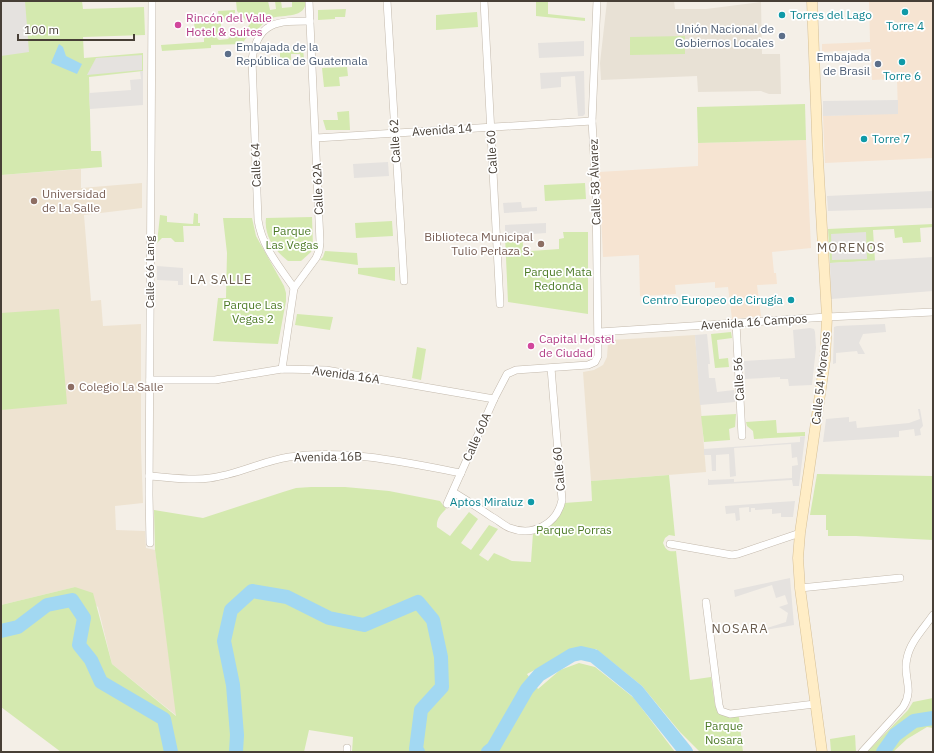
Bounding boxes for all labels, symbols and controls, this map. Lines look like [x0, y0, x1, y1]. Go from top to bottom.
place label: Torres del Lago [790, 7, 872, 22]
marker: Torre 4 [900, 7, 910, 17]
place label: Rincón del Valle Hotel & Suites [186, 10, 272, 39]
marker: Torres del Lago [777, 10, 787, 20]
scale bar [18, 16, 134, 42]
place label: Torre 4 [886, 18, 924, 33]
marker: Rincón del Valle Hotel & Suites [173, 20, 183, 30]
place label: Unión Nacional de Gobiernos Locales [675, 21, 774, 50]
text: 100 m [24, 22, 59, 37]
marker: Unión Nacional de Gobiernos Locales [777, 31, 787, 41]
place label: Embajada de la República de Guatemala [236, 39, 368, 68]
marker: Embajada de la República de Guatemala [223, 49, 233, 59]
place label: Embajada de Brasil [816, 49, 871, 78]
marker: Torre 6 [897, 57, 907, 67]
marker: Embajada de Brasil [873, 59, 883, 69]
place label: Torre 6 [883, 68, 921, 83]
street label: Calle 62 [386, 119, 403, 163]
street label: Avenida 14 [411, 120, 473, 139]
street label: Calle 60 [483, 130, 500, 174]
place label: Torre 7 [872, 131, 910, 146]
marker: Torre 7 [859, 134, 869, 144]
street label: Calle 58 Álvarez [585, 138, 604, 225]
street label: Calle 64 [247, 143, 264, 187]
street label: Calle 62A [309, 163, 326, 215]
place label: Universidad de La Salle [42, 186, 106, 215]
marker: Universidad de La Salle [29, 196, 39, 206]
park label: Parque Las Vegas [265, 223, 319, 252]
place label: Biblioteca Municipal Tulio Perlaza S. [424, 229, 533, 258]
street label: Calle 66 Lang [142, 235, 157, 308]
marker: Biblioteca Municipal Tulio Perlaza S. [536, 239, 546, 249]
district label: MORENOS [817, 239, 885, 256]
park label: Parque Mata Redonda [524, 264, 593, 293]
district label: LA SALLE [190, 271, 252, 288]
place label: Centro Europeo de Cirugía [642, 292, 784, 307]
marker: Centro Europeo de Cirugía [786, 295, 796, 305]
park label: Parque Las Vegas 2 [223, 297, 283, 326]
street label: Avenida 16 Campos [700, 310, 808, 333]
street label: Calle 54 Morenos [808, 330, 833, 425]
place label: Capital Hostel de Ciudad [539, 331, 615, 360]
marker: Capital Hostel de Ciudad [526, 341, 536, 351]
street label: Calle 56 [730, 357, 747, 401]
street label: Avenida 16A [311, 362, 381, 387]
place label: Colegio La Salle [79, 379, 164, 394]
marker: Colegio La Salle [66, 382, 76, 392]
street label: Calle 60A [459, 410, 494, 464]
street label: Calle 60 [549, 446, 568, 492]
street label: Avenida 16B [294, 448, 362, 465]
place label: Aptos Miraluz [450, 494, 523, 509]
marker: Aptos Miraluz [526, 497, 536, 507]
park label: Parque Porras [536, 522, 612, 537]
district label: NOSARA [712, 620, 768, 637]
park label: Parque Nosara [705, 718, 744, 747]

